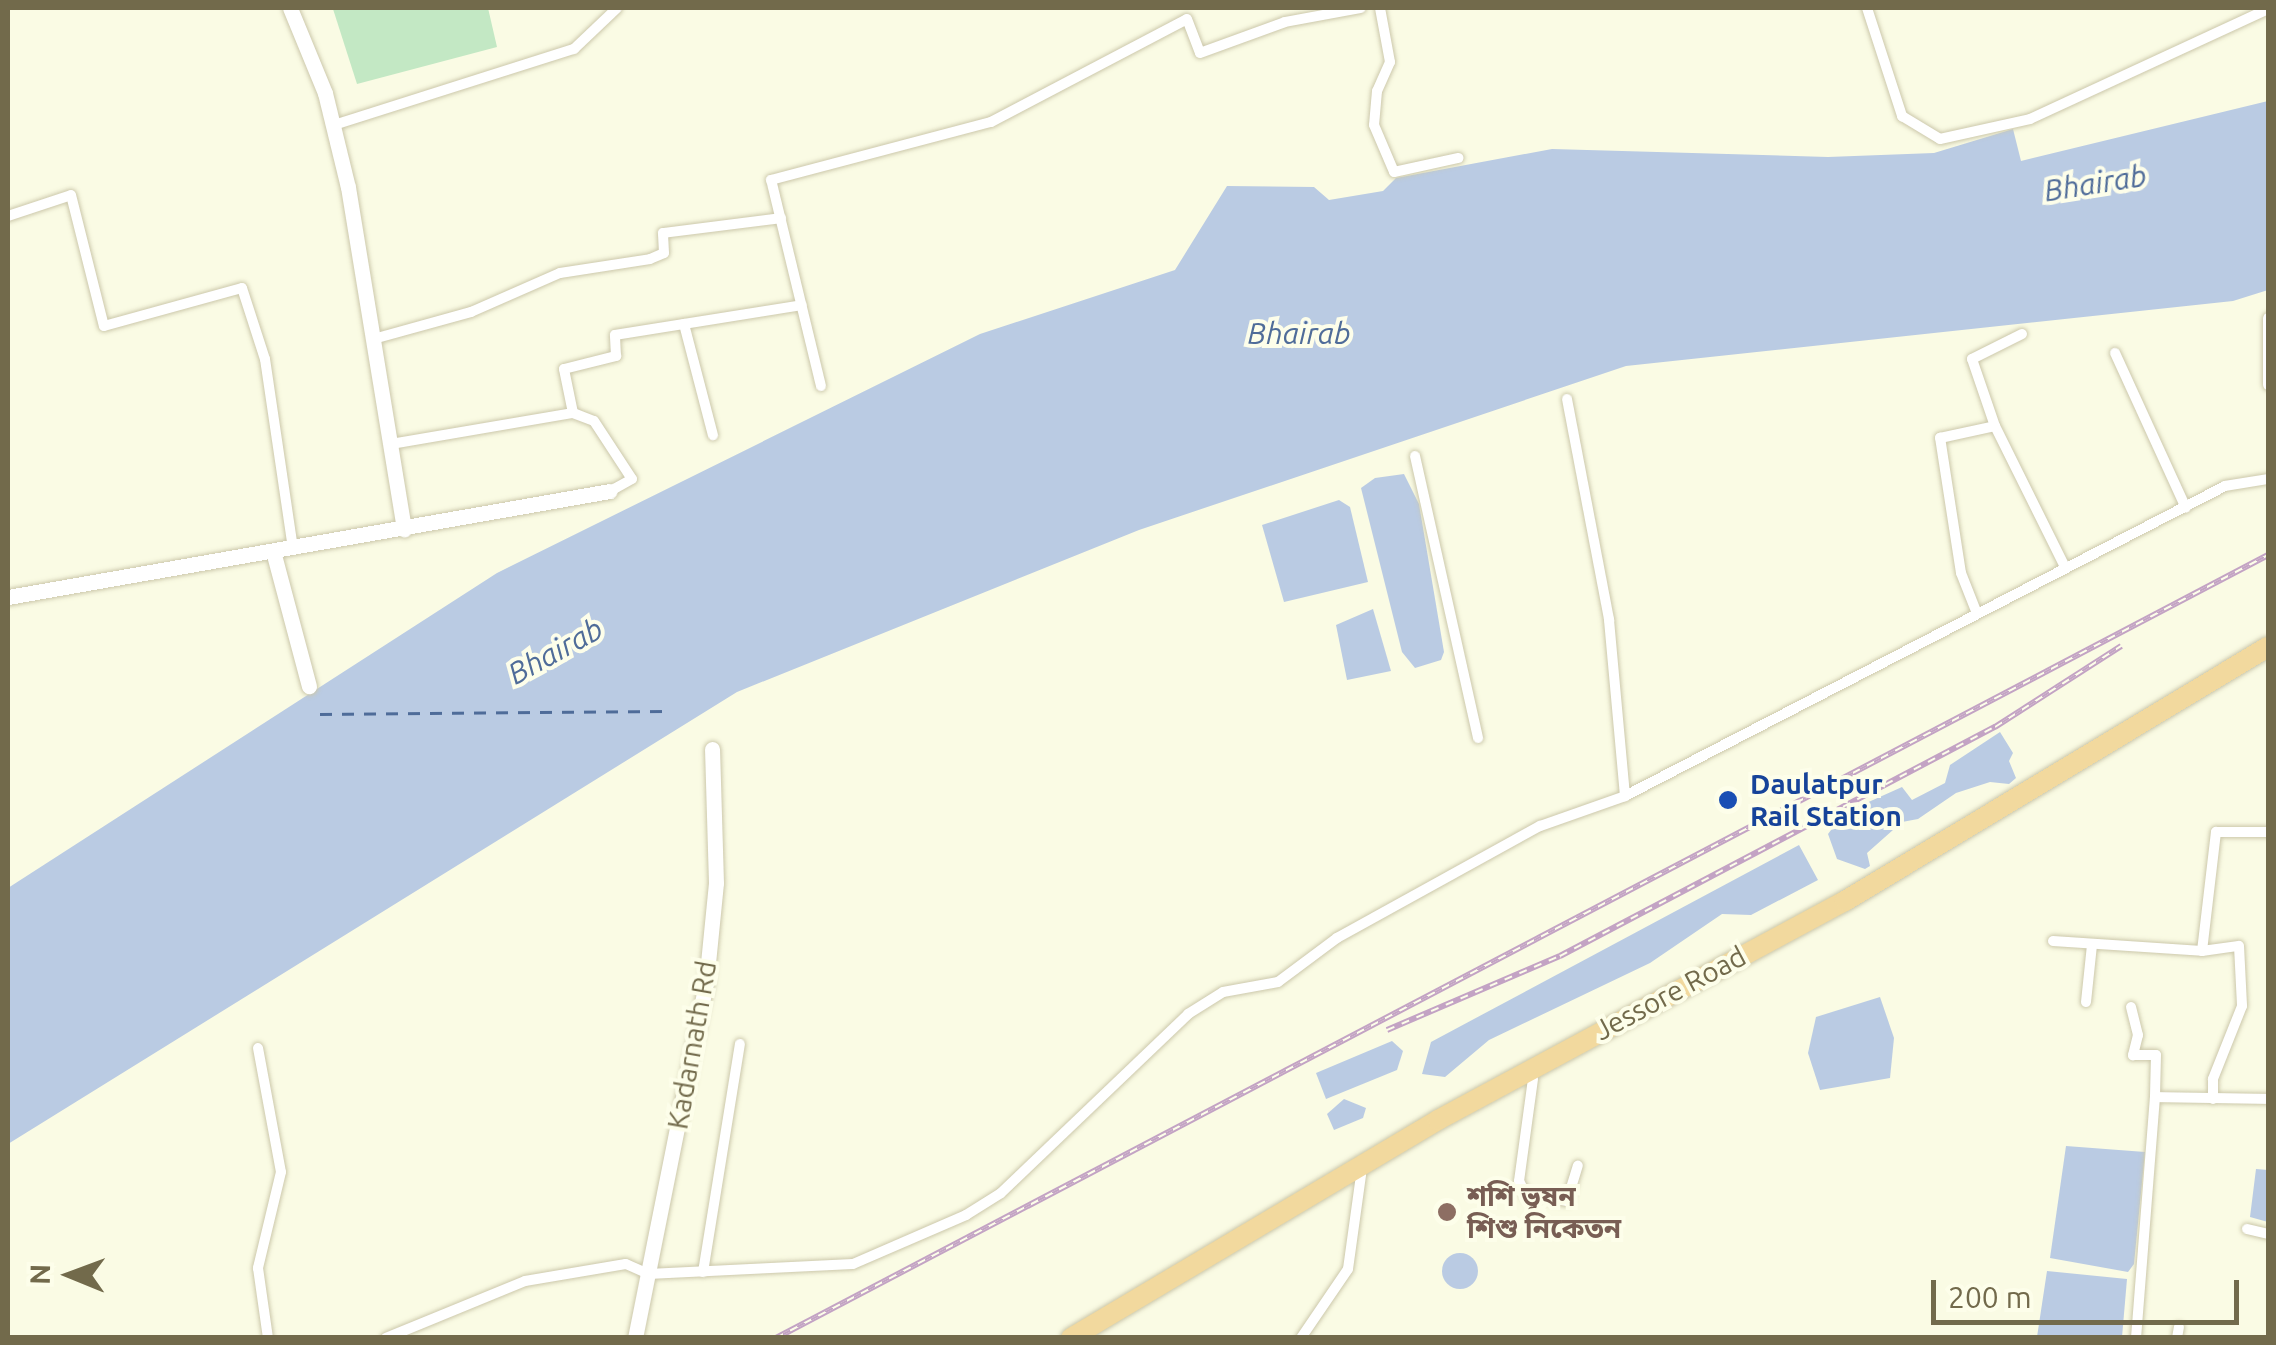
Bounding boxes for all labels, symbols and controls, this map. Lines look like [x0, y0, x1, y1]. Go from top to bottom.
water label: Bhairab [2041, 157, 2149, 209]
water label: Bhairab [1248, 315, 1350, 351]
water label: Bhairab [501, 610, 609, 692]
place label: Daulatpur Rail Station [1750, 767, 1902, 833]
marker: Daulatpur Rail Station [1715, 787, 1741, 813]
street label: Jessore Road [1588, 939, 1752, 1047]
street label: Kadarnath Rd [661, 958, 723, 1132]
place label: শশি ভূষন শিশু নিকেতন [1467, 1179, 1621, 1245]
marker: শশি ভূষন শিশু নিকেতন [1436, 1201, 1458, 1223]
north arrow [20, 1225, 120, 1325]
scale bar [1936, 1260, 2244, 1322]
text: N [24, 1264, 55, 1285]
text: 200 m [1948, 1280, 2032, 1314]

